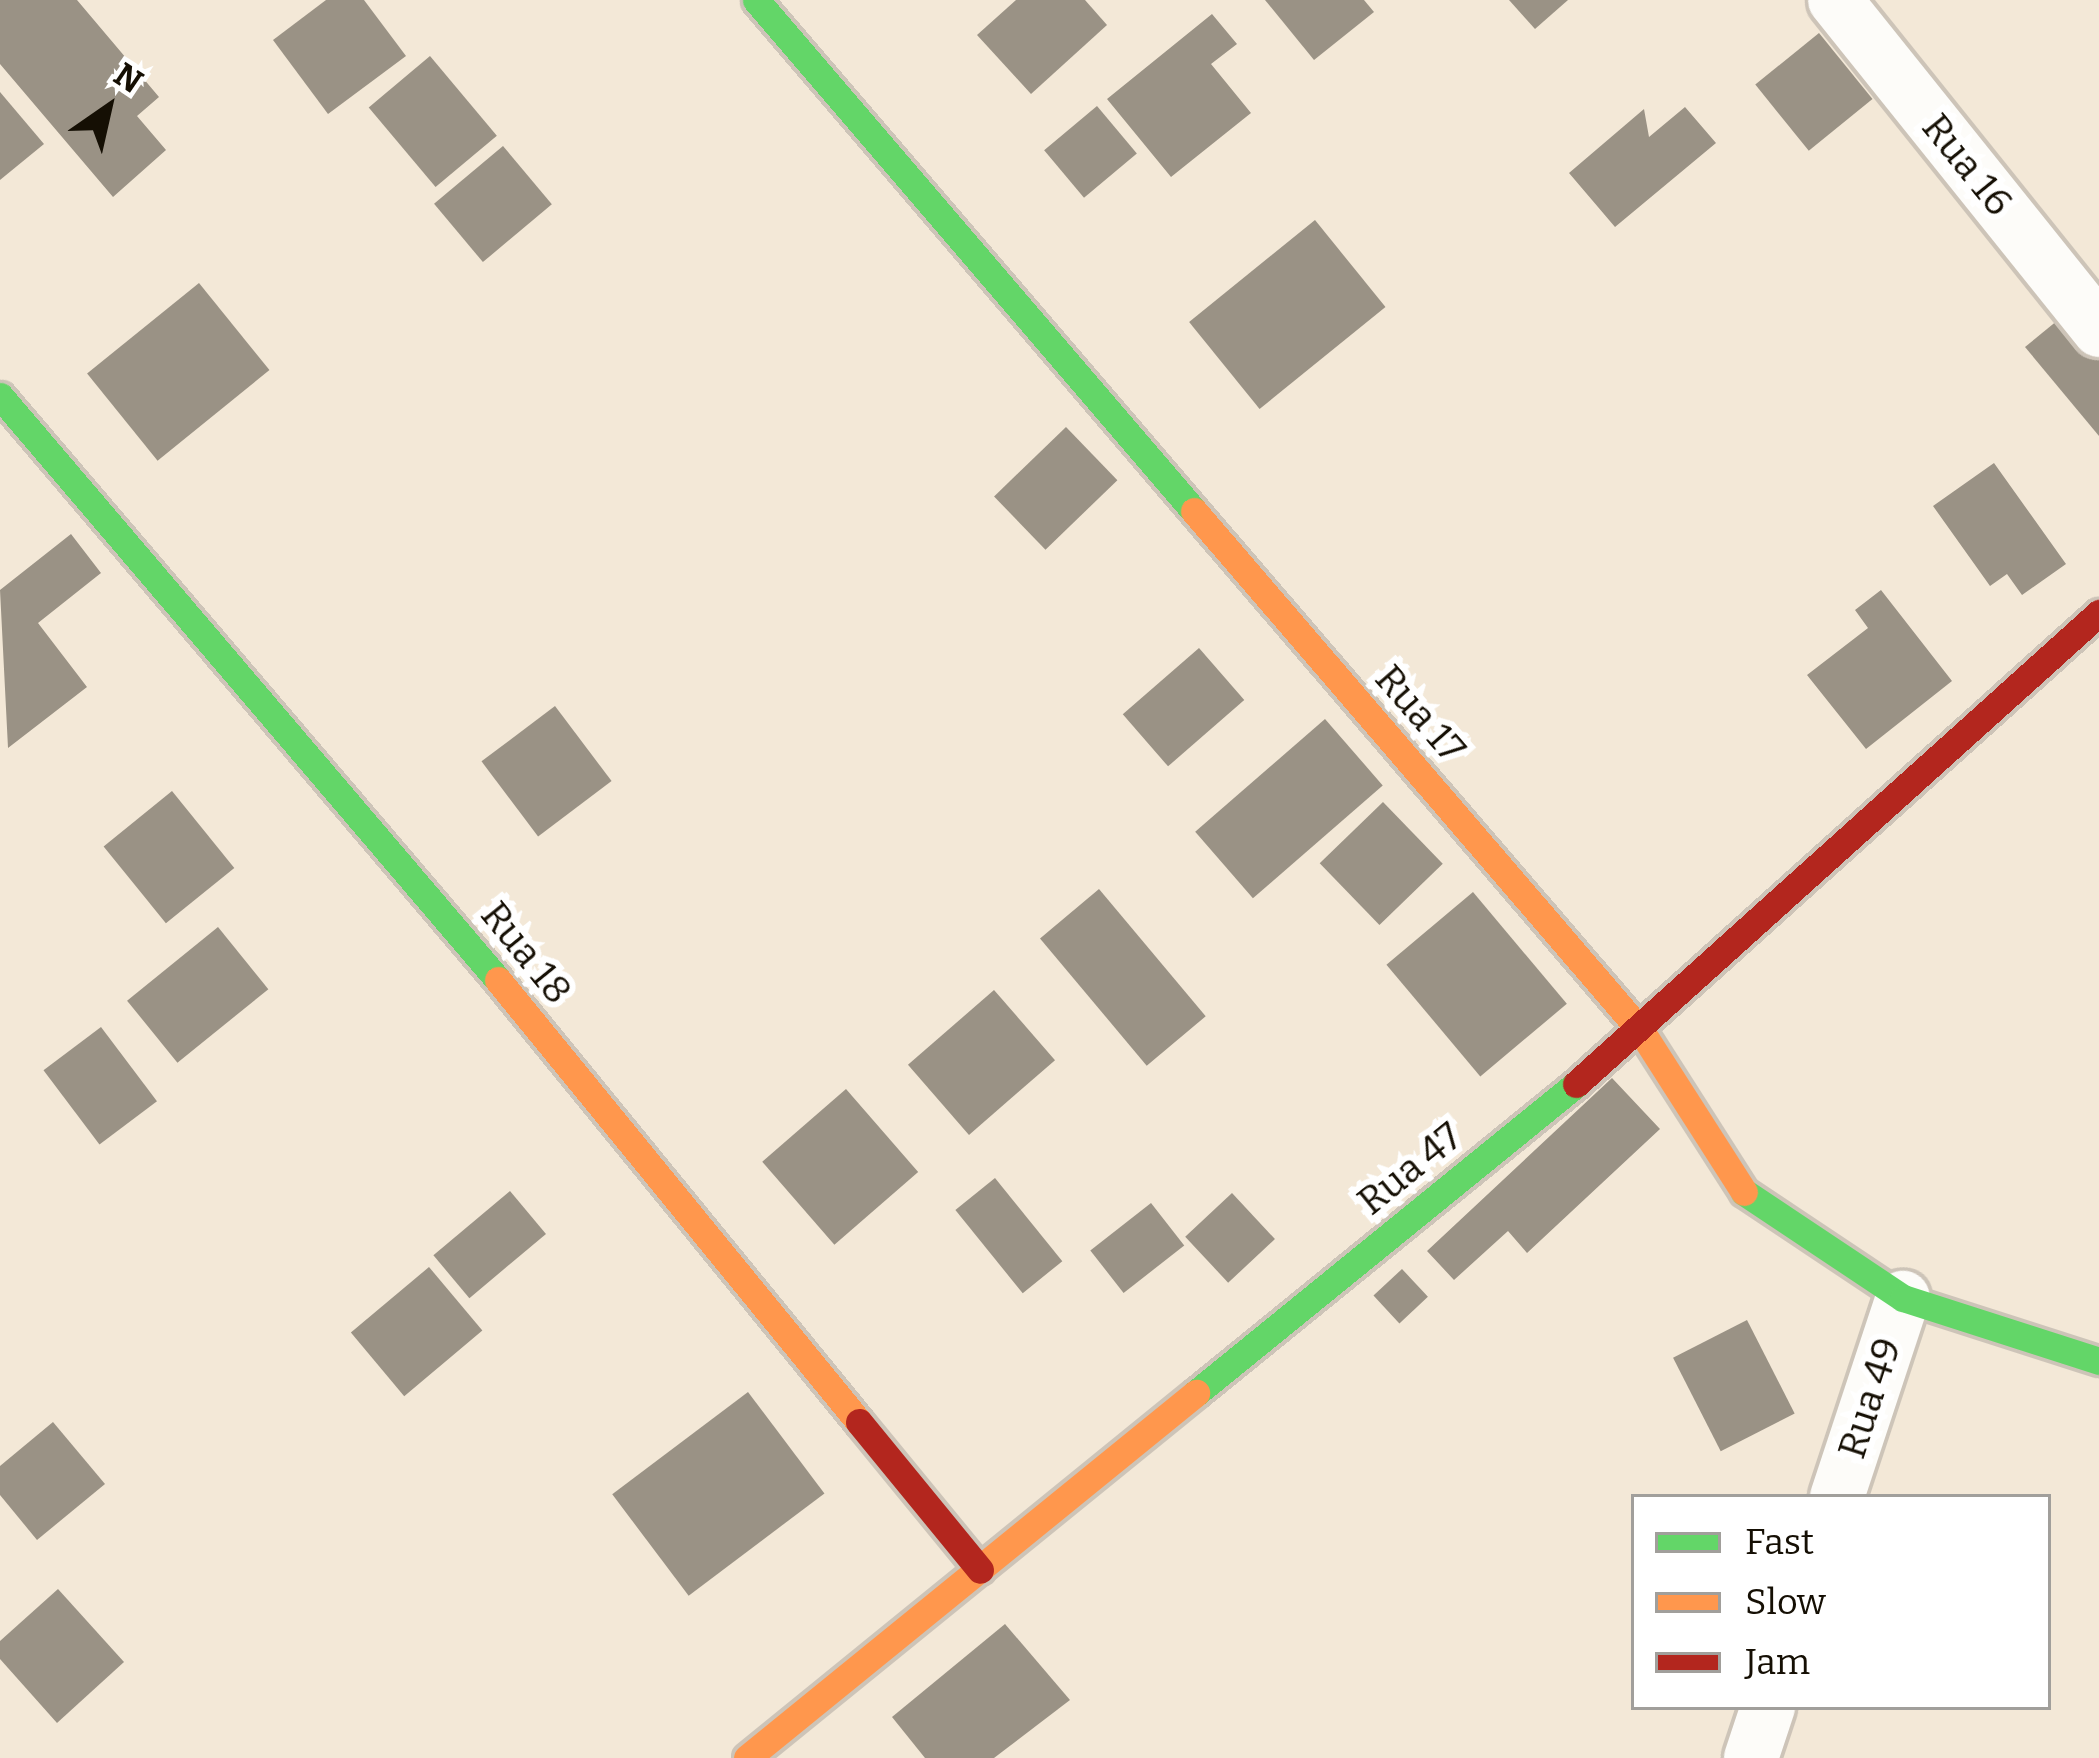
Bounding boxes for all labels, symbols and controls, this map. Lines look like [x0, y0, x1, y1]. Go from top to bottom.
north arrow [48, 48, 168, 168]
text: N [106, 54, 150, 102]
street label: Rua 16 [1912, 105, 2022, 225]
street label: Rua 17 [1365, 656, 1475, 772]
street label: Rua 18 [471, 893, 581, 1013]
street label: Rua 47 [1349, 1113, 1471, 1225]
street label: Rua 49 [1829, 1332, 1911, 1464]
legend [1631, 1494, 2051, 1710]
text: Fast [1745, 1520, 1814, 1564]
text: Slow [1745, 1580, 1826, 1624]
text: Jam [1745, 1640, 1810, 1684]

